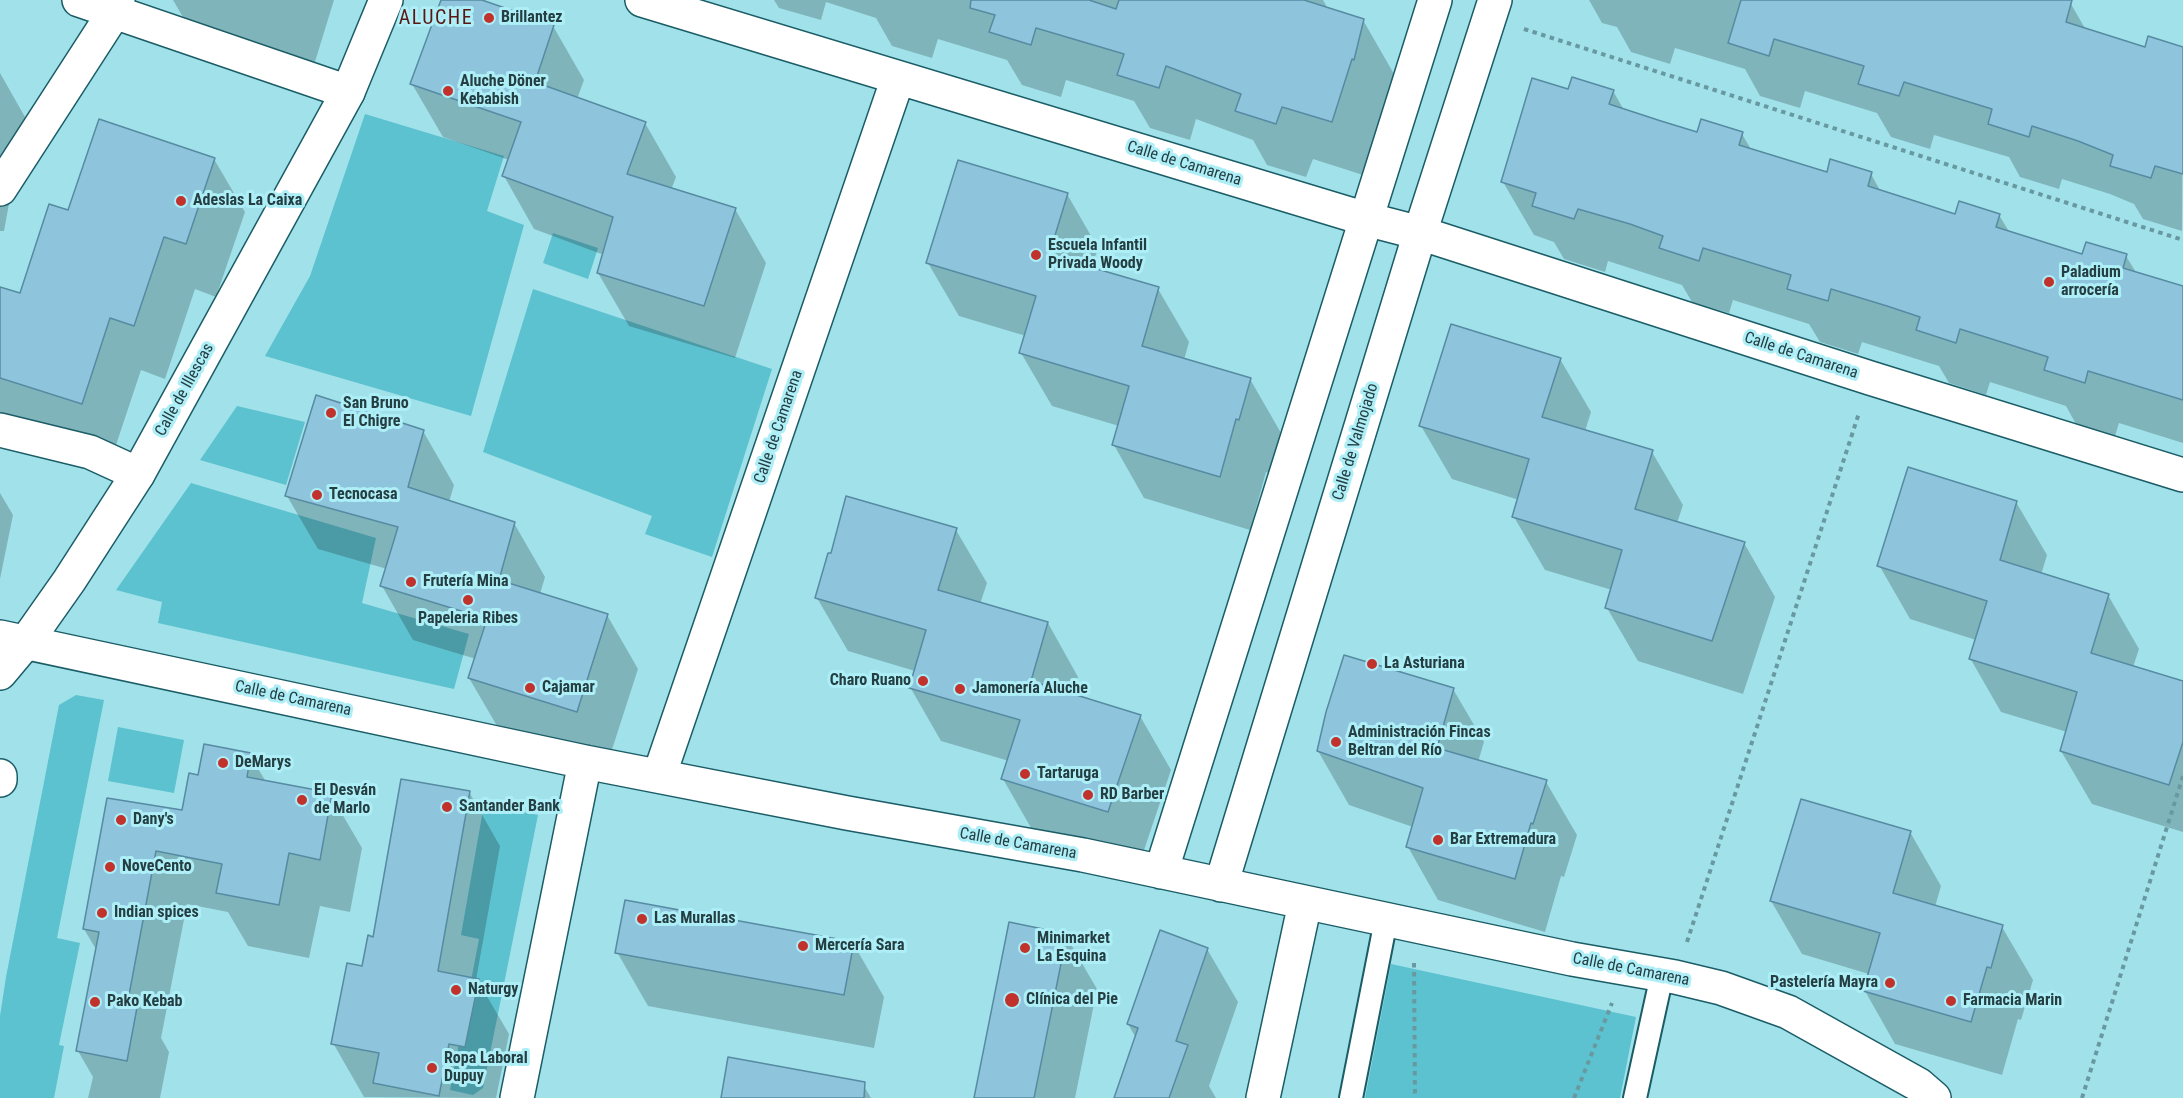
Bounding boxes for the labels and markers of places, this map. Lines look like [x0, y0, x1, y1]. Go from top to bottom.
place label: Brillantez [501, 8, 563, 28]
marker: Brillantez [482, 11, 496, 25]
place label: Aluche Döner Kebabish [460, 72, 546, 110]
marker: Aluche Döner Kebabish [441, 84, 455, 98]
place label: Adeslas La Caixa [193, 191, 302, 211]
marker: Adeslas La Caixa [174, 194, 188, 208]
place label: Escuela Infantil Privada Woody [1048, 236, 1147, 274]
marker: Escuela Infantil Privada Woody [1029, 248, 1043, 262]
place label: Paladium arrocería [2061, 263, 2121, 301]
marker: Paladium arrocería [2042, 275, 2056, 289]
place label: San Bruno El Chigre [343, 394, 409, 432]
marker: San Bruno El Chigre [324, 406, 338, 420]
place label: Tecnocasa [329, 485, 398, 505]
marker: Tecnocasa [310, 488, 324, 502]
place label: Frutería Mina [423, 572, 508, 592]
marker: Frutería Mina [404, 575, 418, 589]
marker: Papeleria Ribes [461, 593, 475, 607]
place label: Papeleria Ribes [418, 609, 518, 629]
place label: La Asturiana [1384, 654, 1465, 674]
marker: La Asturiana [1365, 657, 1379, 671]
place label: Charo Ruano [830, 671, 911, 691]
marker: Charo Ruano [916, 674, 930, 688]
place label: Cajamar [542, 678, 595, 698]
place label: Jamonería Aluche [972, 679, 1088, 699]
marker: Cajamar [523, 681, 537, 695]
marker: Jamonería Aluche [953, 682, 967, 696]
place label: Administración Fincas Beltran del Río [1348, 723, 1491, 761]
marker: Administración Fincas Beltran del Río [1329, 735, 1343, 749]
place label: DeMarys [235, 753, 291, 773]
marker: DeMarys [216, 756, 230, 770]
place label: Tartaruga [1037, 764, 1099, 784]
marker: Tartaruga [1018, 767, 1032, 781]
place label: El Desván de Marlo [314, 781, 376, 819]
place label: RD Barber [1100, 785, 1164, 805]
marker: RD Barber [1081, 788, 1095, 802]
marker: El Desván de Marlo [295, 793, 309, 807]
place label: Santander Bank [459, 797, 560, 817]
marker: Santander Bank [440, 800, 454, 814]
place label: Dany's [133, 810, 174, 830]
marker: Dany's [114, 813, 128, 827]
place label: Bar Extremadura [1450, 830, 1556, 850]
marker: Bar Extremadura [1431, 833, 1445, 847]
place label: NoveCento [122, 857, 192, 877]
marker: NoveCento [103, 860, 117, 874]
place label: Indian spices [114, 903, 199, 923]
marker: Indian spices [95, 906, 109, 920]
place label: Las Murallas [654, 909, 736, 929]
marker: Las Murallas [635, 912, 649, 926]
place label: Minimarket La Esquina [1037, 929, 1110, 967]
place label: Mercería Sara [815, 936, 904, 956]
marker: Mercería Sara [796, 939, 810, 953]
marker: Minimarket La Esquina [1018, 941, 1032, 955]
place label: Pastelería Mayra [1770, 973, 1878, 993]
marker: Pastelería Mayra [1883, 976, 1897, 990]
place label: Naturgy [468, 980, 518, 1000]
marker: Naturgy [449, 983, 463, 997]
place label: Clínica del Pie [1026, 990, 1118, 1010]
marker: Clínica del Pie [1003, 991, 1021, 1009]
place label: Farmacia Marin [1963, 991, 2062, 1011]
place label: Pako Kebab [107, 992, 183, 1012]
marker: Farmacia Marin [1944, 994, 1958, 1008]
marker: Pako Kebab [88, 995, 102, 1009]
place label: Ropa Laboral Dupuy [444, 1049, 528, 1087]
marker: Ropa Laboral Dupuy [425, 1061, 439, 1075]

